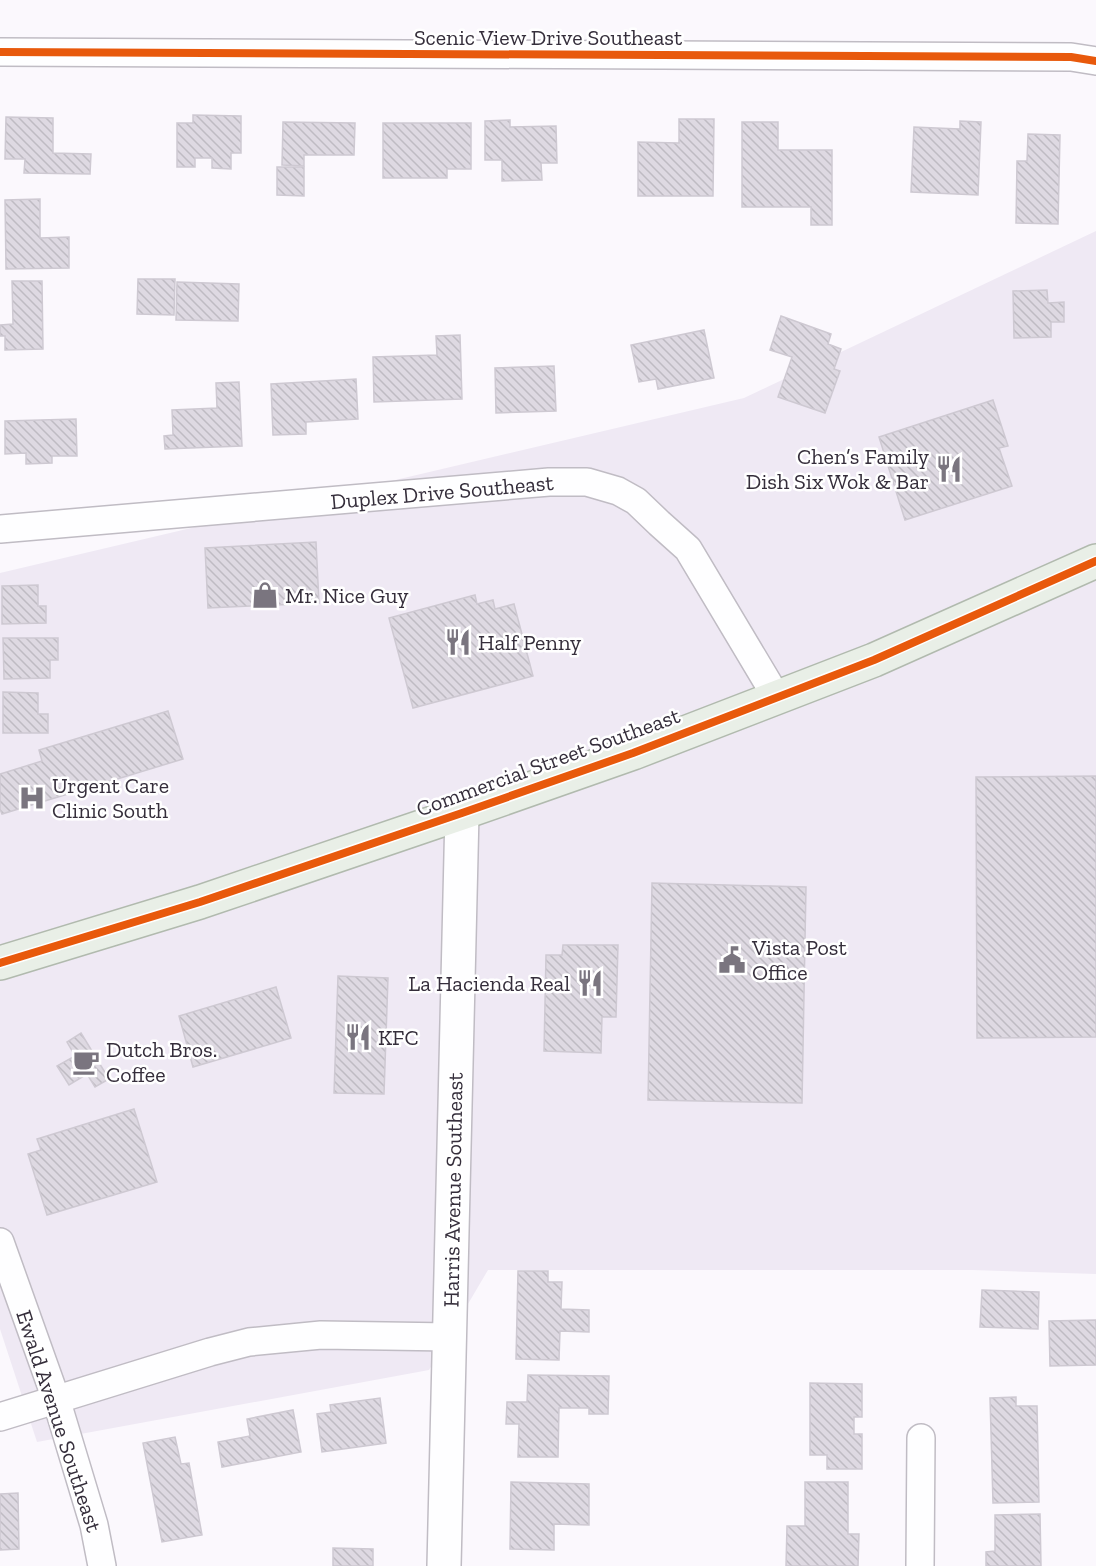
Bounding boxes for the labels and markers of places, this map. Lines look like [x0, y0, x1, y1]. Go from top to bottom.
place label: Chen’s Family Dish Six Wok & Bar [746, 443, 930, 495]
restaurant icon: Chen’s Family Dish Six Wok & Bar [934, 454, 964, 484]
shop icon: Mr. Nice Guy [250, 580, 280, 610]
place label: Mr. Nice Guy [285, 582, 409, 609]
restaurant icon: Half Penny [443, 627, 473, 657]
place label: Half Penny [478, 629, 582, 656]
place label: Urgent Care Clinic South [52, 772, 169, 824]
hospital icon: Urgent Care Clinic South [17, 783, 47, 813]
place label: Vista Post Office [751, 934, 847, 986]
public building icon: Vista Post Office [717, 945, 747, 975]
restaurant icon: La Hacienda Real [575, 968, 605, 998]
place label: La Hacienda Real [408, 970, 570, 997]
restaurant icon: KFC [343, 1022, 373, 1052]
place label: KFC [378, 1024, 419, 1051]
place label: Dutch Bros. Coffee [106, 1036, 217, 1088]
cafe icon: Dutch Bros. Coffee [71, 1047, 101, 1077]

